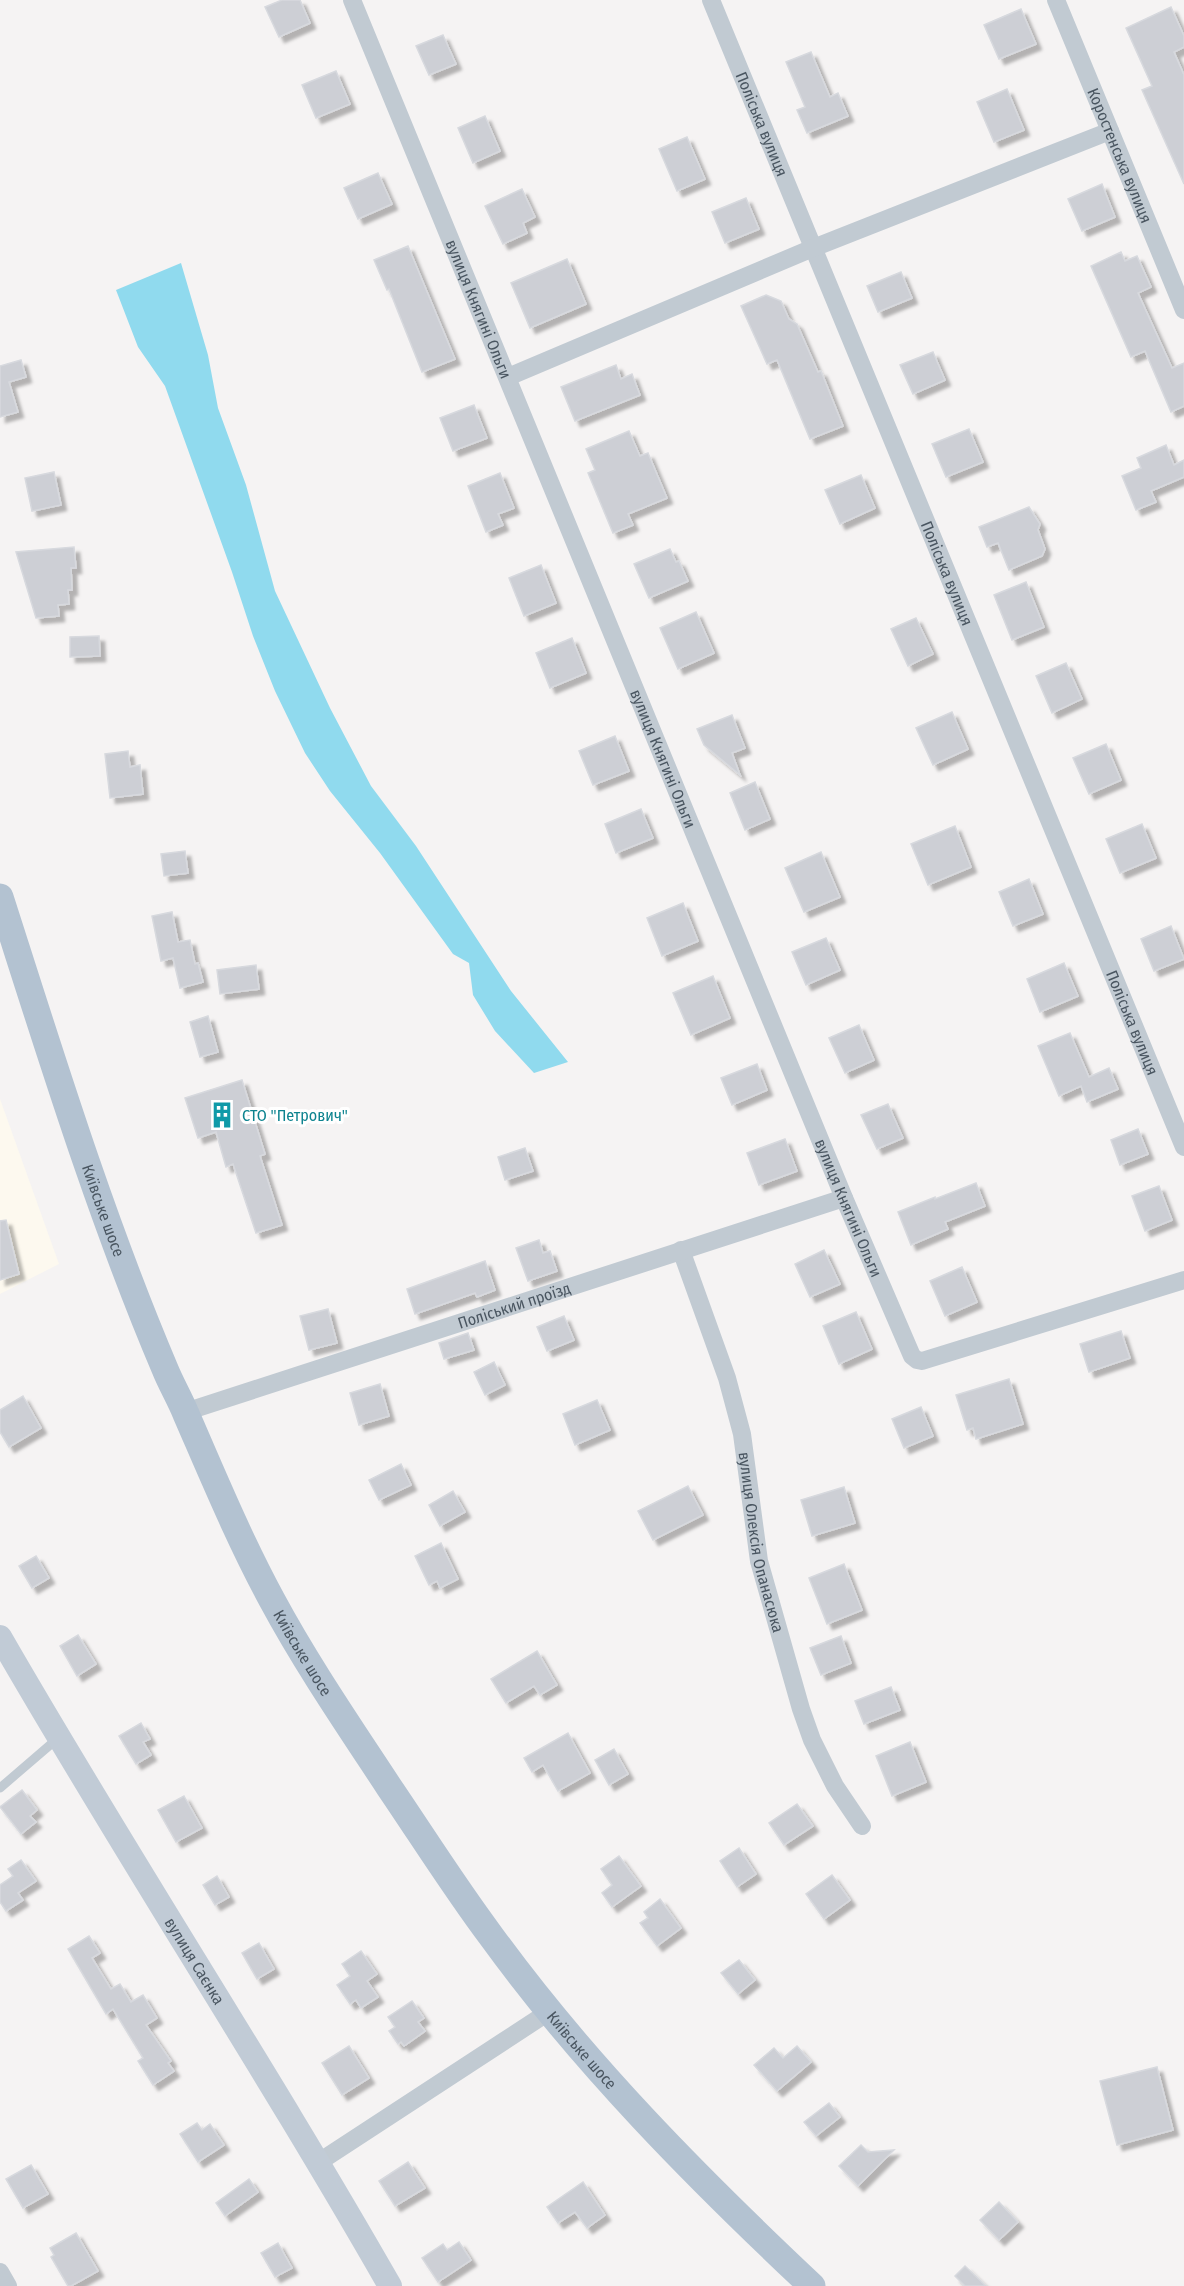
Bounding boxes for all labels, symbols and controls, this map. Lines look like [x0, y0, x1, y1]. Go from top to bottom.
street label: Поліська вулиця [732, 69, 792, 179]
street label: Коростенська вулиця [1084, 85, 1156, 226]
street label: вулиця Княгині Ольги [442, 237, 516, 381]
street label: Поліська вулиця [917, 518, 977, 628]
street label: вулиця Княгині Ольги [627, 686, 700, 831]
street label: Поліська вулиця [1103, 967, 1163, 1078]
building icon: СТО "Петрович" [207, 1100, 237, 1130]
place label: СТО "Петрович" [242, 1106, 348, 1125]
street label: вулиця Княгині Ольги [811, 1136, 886, 1280]
street label: Київське шосе [78, 1162, 129, 1259]
street label: Поліський проїзд [455, 1278, 573, 1332]
street label: вулиця Олексія Опанасюка [735, 1451, 788, 1635]
street label: Київське шосе [270, 1607, 336, 1699]
street label: вулиця Саєнка [161, 1914, 229, 2008]
street label: Київське шосе [543, 2007, 621, 2093]

